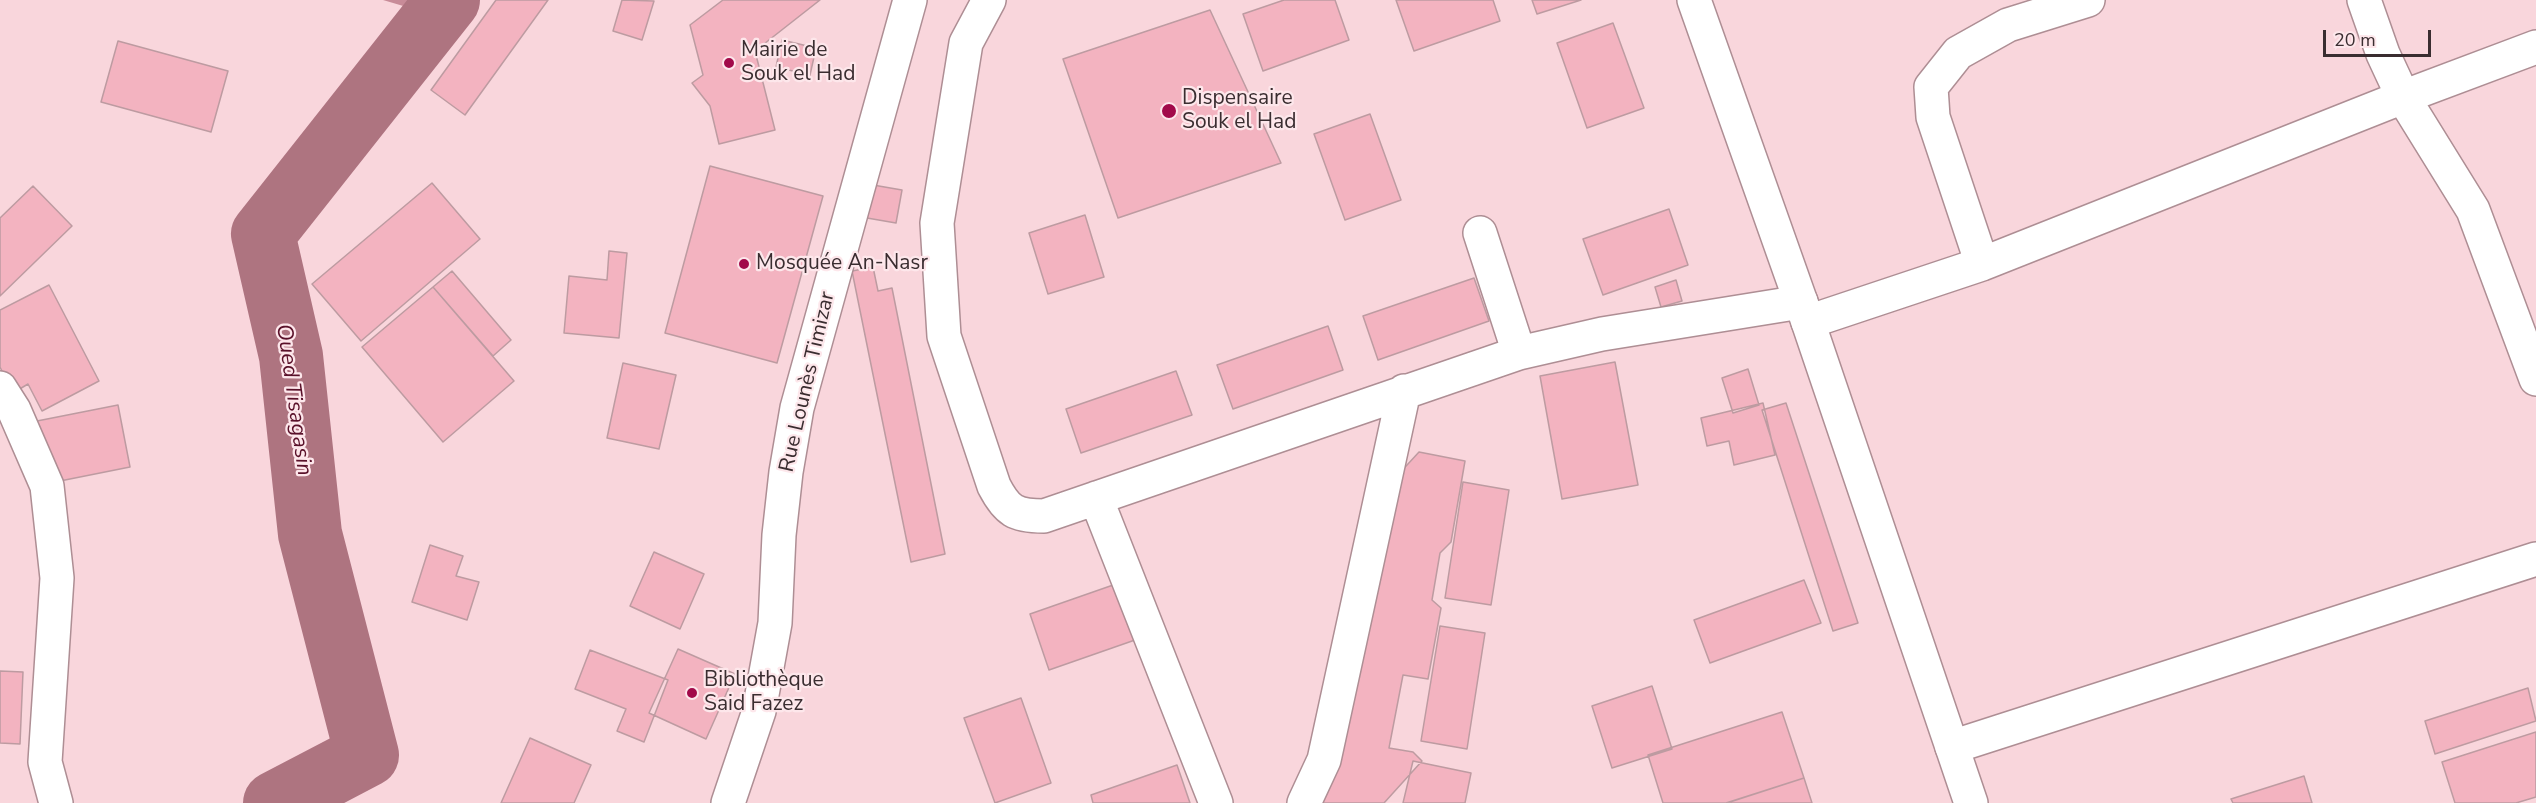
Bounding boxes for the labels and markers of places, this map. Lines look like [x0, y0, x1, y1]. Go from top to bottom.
place label: Mairie de Souk el Had [741, 38, 855, 88]
marker: Mairie de Souk el Had [722, 56, 736, 70]
place label: Dispensaire Souk el Had [1182, 86, 1296, 136]
marker: Dispensaire Souk el Had [1160, 102, 1178, 120]
place label: Mosquée An-Nasr [756, 251, 928, 277]
marker: Mosquée An-Nasr [737, 257, 751, 271]
place label: Bibliothèque Said Fazez [704, 668, 824, 718]
marker: Bibliothèque Said Fazez [685, 686, 699, 700]

